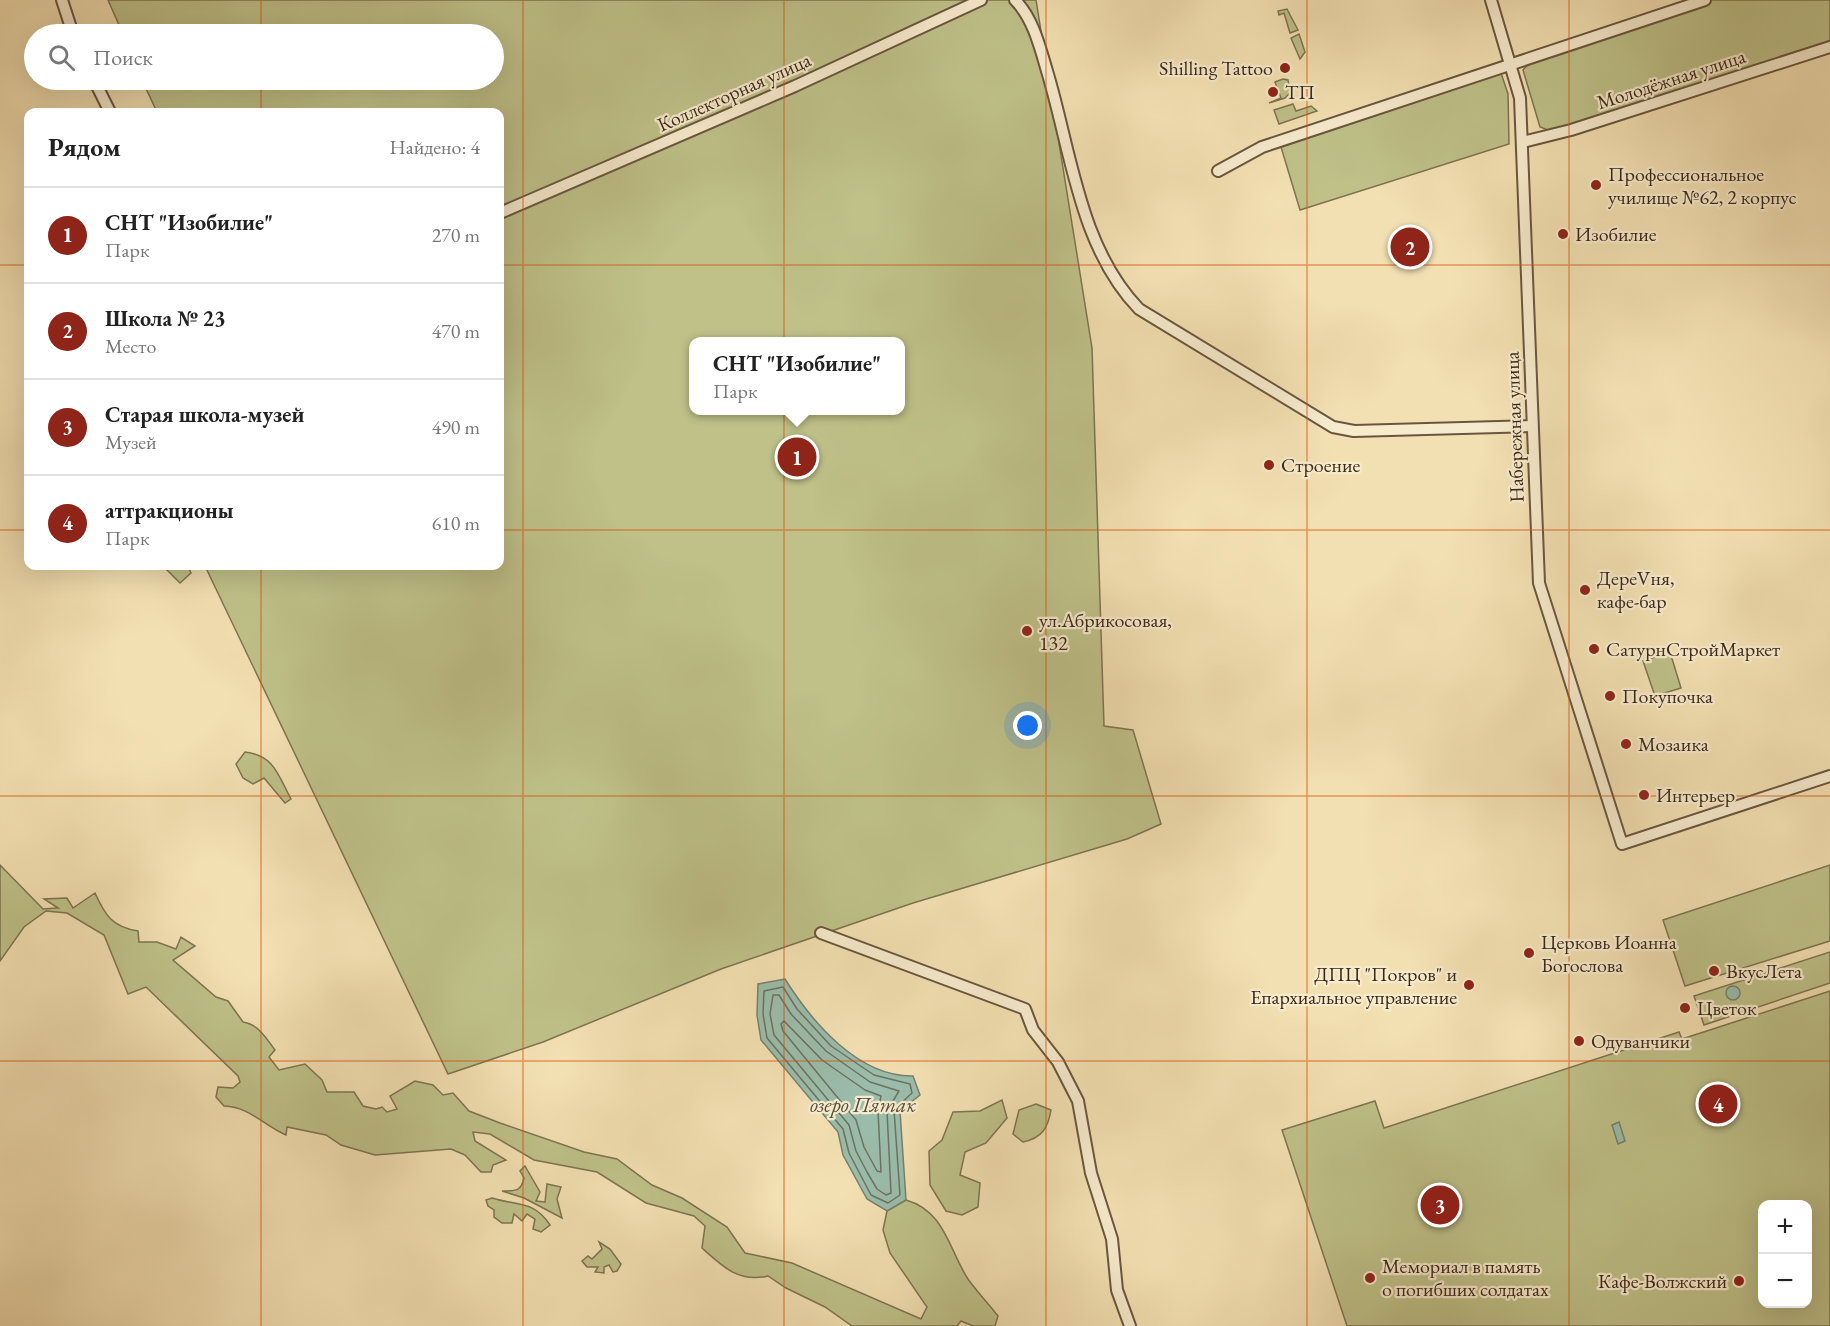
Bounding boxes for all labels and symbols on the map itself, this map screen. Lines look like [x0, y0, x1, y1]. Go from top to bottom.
street label: Молодёжная улица [1593, 43, 1749, 115]
street label: Коллекторная улица [653, 46, 815, 138]
place label: Shilling Tattoo [1159, 55, 1273, 81]
marker: Shilling Tattoo [1278, 61, 1292, 75]
place label: ТП [1285, 79, 1315, 105]
marker: ТП [1266, 85, 1280, 99]
place label: Профессиональное училище №62, 2 корпус [1608, 161, 1797, 210]
marker: Профессиональное училище №62, 2 корпус [1589, 178, 1603, 192]
place label: Изобилие [1575, 221, 1657, 247]
pin: 2 [1390, 224, 1430, 270]
marker: Изобилие [1556, 227, 1570, 241]
street label: Набережная улица [1498, 351, 1530, 503]
pin: 1 [778, 434, 816, 480]
place label: Строение [1281, 452, 1360, 478]
marker: Строение [1262, 458, 1276, 472]
place label: ДереVня, кафе-бар [1597, 565, 1674, 614]
marker: ДереVня, кафе-бар [1578, 583, 1592, 597]
place label: ул.Абрикосовая, 132 [1039, 607, 1172, 656]
marker: ул.Абрикосовая, 132 [1020, 624, 1034, 638]
place label: СатурнСтройМаркет [1606, 636, 1780, 662]
marker: СатурнСтройМаркет [1587, 642, 1601, 656]
place label: Покупочка [1622, 683, 1713, 709]
marker: Покупочка [1603, 689, 1617, 703]
your location [1013, 711, 1042, 740]
place label: Мозаика [1638, 731, 1709, 757]
marker: Мозаика [1619, 737, 1633, 751]
place label: Интерьер [1656, 782, 1735, 808]
marker: Интерьер [1637, 788, 1651, 802]
place label: Церковь Иоанна Богослова [1541, 929, 1677, 978]
marker: Церковь Иоанна Богослова [1522, 946, 1536, 960]
place label: ВкусЛета [1726, 958, 1802, 984]
place label: ДПЦ "Покров" и Епархиальное управление [1250, 961, 1457, 1010]
marker: ВкусЛета [1707, 964, 1721, 978]
marker: ДПЦ "Покров" и Епархиальное управление [1462, 978, 1476, 992]
place label: Цветок [1697, 995, 1757, 1021]
marker: Цветок [1678, 1001, 1692, 1015]
place label: Одуванчики [1591, 1028, 1691, 1054]
marker: Одуванчики [1572, 1034, 1586, 1048]
pin: 4 [1698, 1082, 1738, 1126]
water label: озеро Пятак [810, 1091, 917, 1118]
pin: 3 [1420, 1182, 1460, 1228]
place label: Мемориал в память о погибших солдатах [1382, 1253, 1549, 1302]
place label: Кафе-Волжский [1598, 1268, 1727, 1294]
marker: Мемориал в память о погибших солдатах [1363, 1271, 1377, 1285]
marker: Кафе-Волжский [1732, 1274, 1746, 1288]

